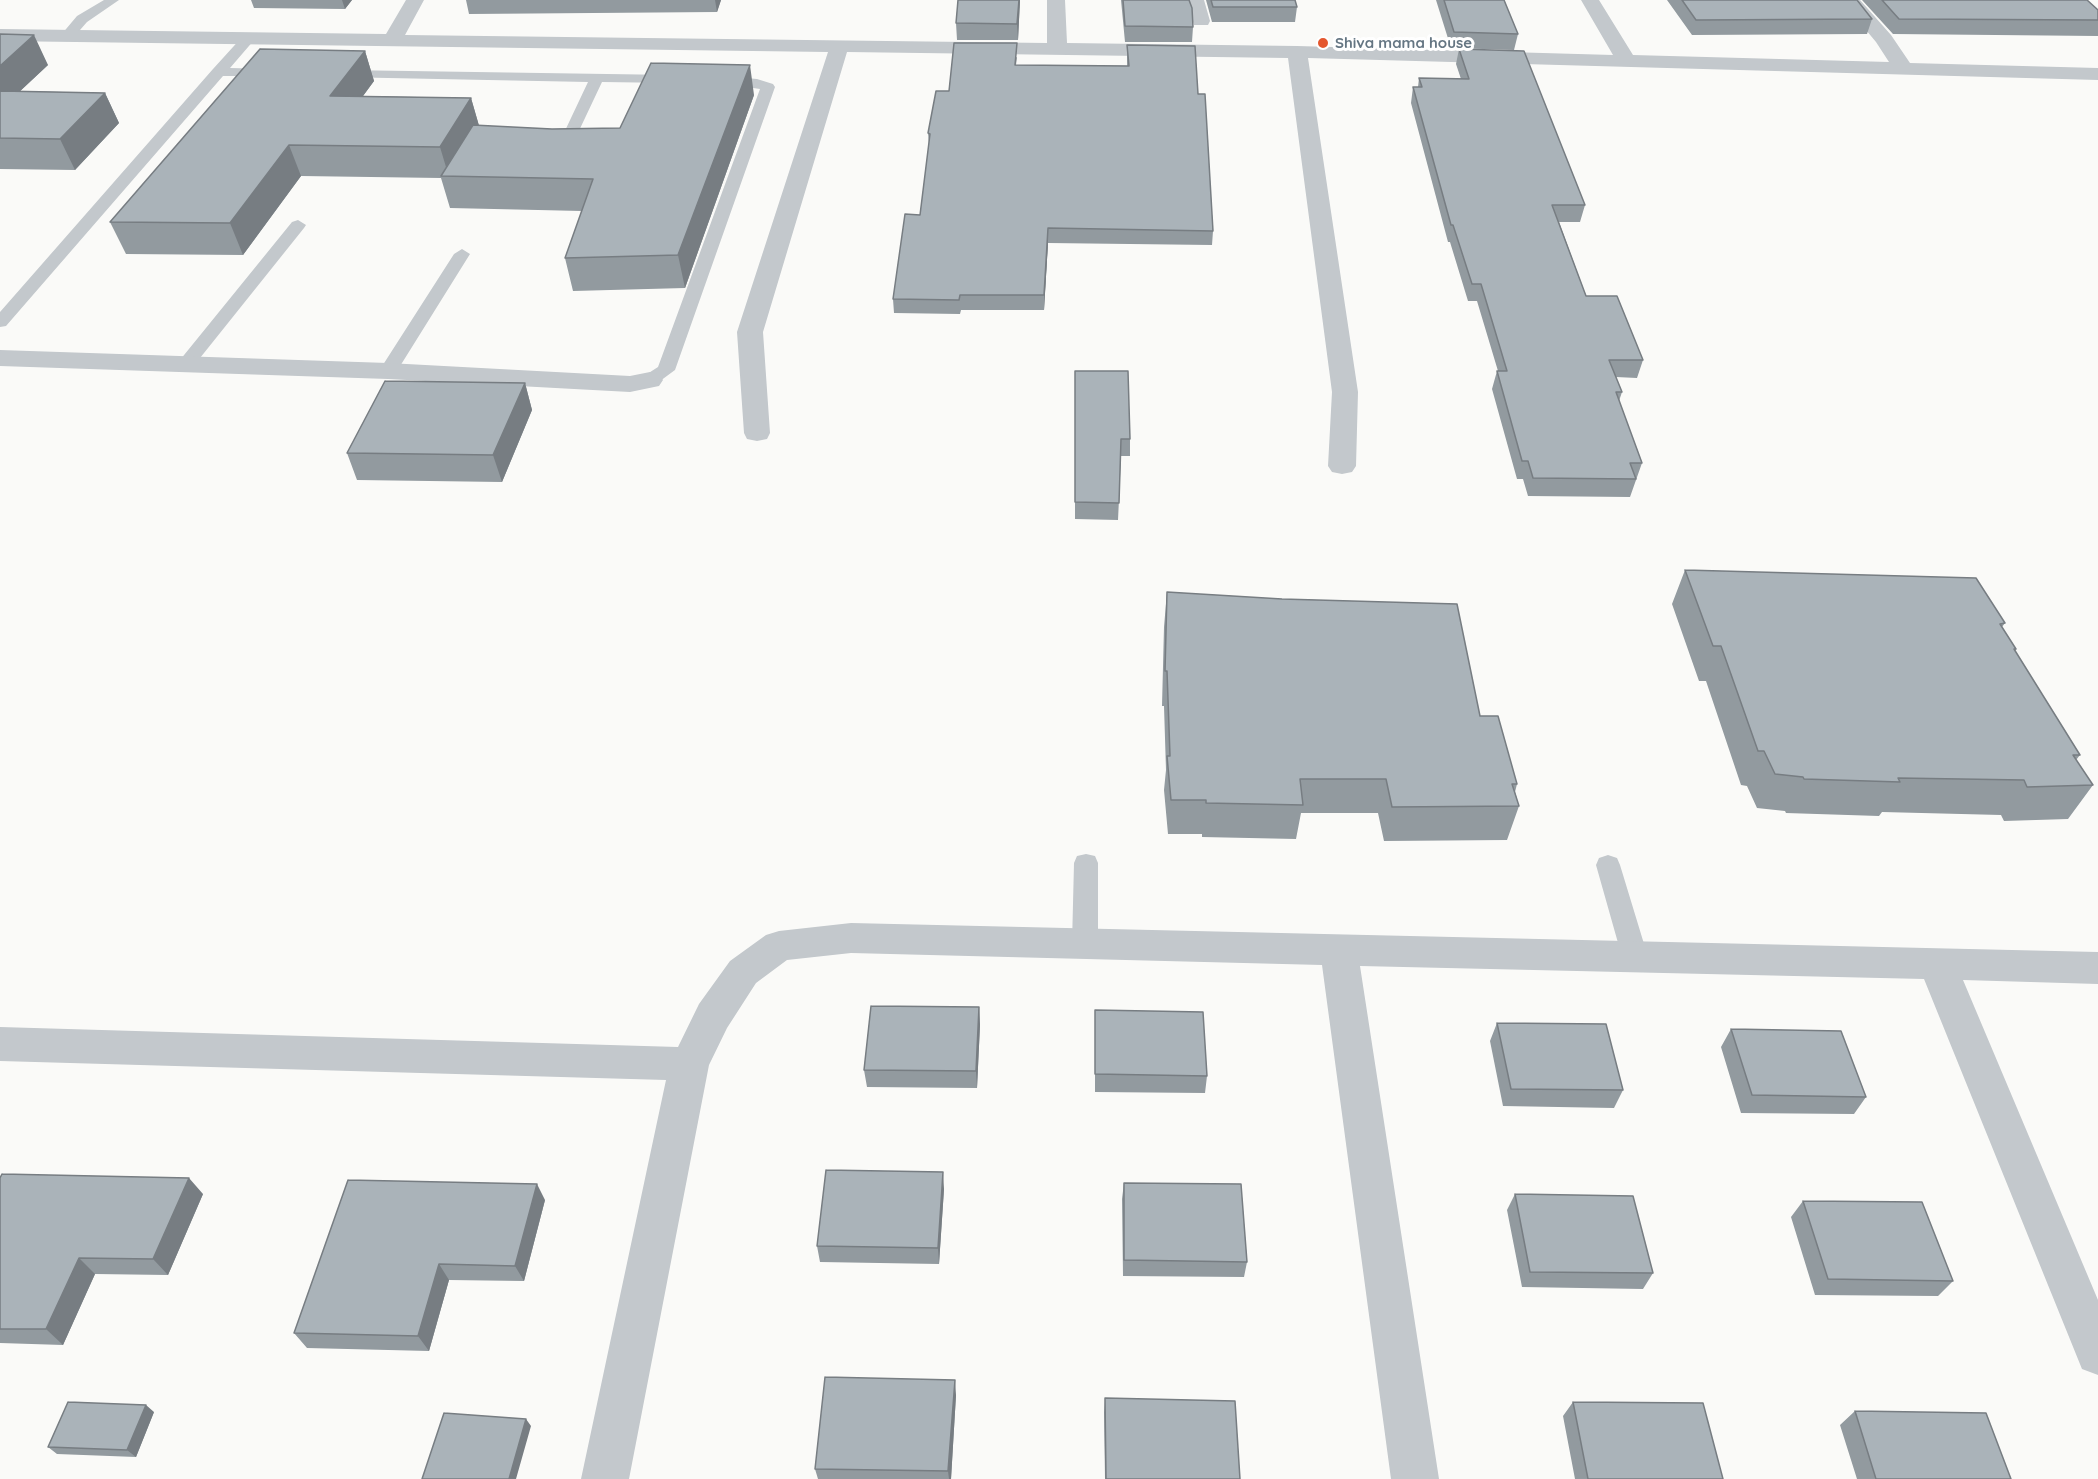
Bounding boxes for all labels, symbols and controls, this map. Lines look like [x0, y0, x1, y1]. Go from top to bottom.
place label: Shiva mama house [1335, 34, 1472, 52]
marker: Shiva mama house [1316, 36, 1330, 50]

